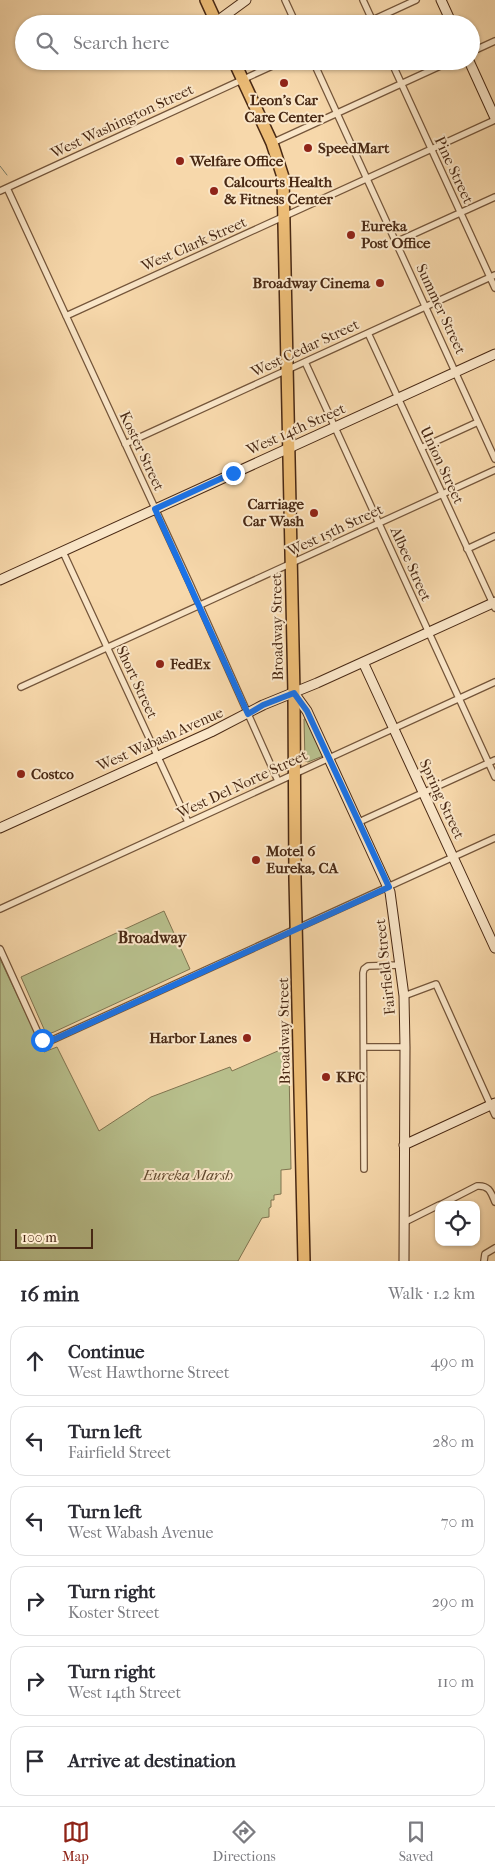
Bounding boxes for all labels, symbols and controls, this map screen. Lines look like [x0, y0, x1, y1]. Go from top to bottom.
search box [15, 15, 480, 70]
icon: search [33, 29, 61, 57]
text: Search here [73, 32, 169, 54]
marker: Leon's Car Care Center [278, 77, 290, 89]
street label: West Washington Street [47, 80, 197, 162]
place label: Leon's Car Care Center [244, 91, 324, 126]
street label: Pine Street [431, 133, 478, 207]
place label: SpeedMart [318, 139, 390, 157]
marker: SpeedMart [302, 142, 314, 154]
place label: Welfare Office [189, 152, 284, 170]
marker: Welfare Office [174, 155, 186, 167]
place label: Calcourts Health & Fitness Center [224, 173, 334, 208]
marker: Calcourts Health & Fitness Center [208, 185, 220, 197]
street label: West Clark Street [138, 212, 250, 276]
place label: Eureka Post Office [361, 217, 431, 252]
marker: Eureka Post Office [345, 229, 357, 241]
street label: Summer Street [412, 261, 470, 358]
place label: Broadway Cinema [253, 274, 371, 292]
marker: Broadway Cinema [374, 277, 386, 289]
street label: West Cedar Street [247, 315, 362, 381]
street label: West 14th Street [243, 399, 349, 459]
street label: Koster Street [116, 408, 169, 494]
street label: Union Street [416, 423, 468, 507]
route end [222, 462, 245, 485]
place label: Carriage Car Wash [243, 495, 305, 530]
street label: West 15th Street [283, 500, 386, 560]
marker: Carriage Car Wash [308, 507, 320, 519]
street label: Albee Street [386, 523, 436, 604]
street label: Broadway Street [267, 573, 287, 681]
street label: Short Street [112, 643, 162, 722]
place label: FedEx [169, 655, 211, 673]
marker: FedEx [154, 658, 166, 670]
street label: West Wabash Avenue [93, 703, 226, 775]
street label: West Del Norte Street [173, 746, 311, 823]
street label: Spring Street [416, 756, 469, 842]
place label: Costco [31, 765, 74, 783]
marker: Costco [15, 768, 27, 780]
place label: Motel 6 Eureka, CA [265, 842, 339, 877]
marker: Motel 6 Eureka, CA [250, 854, 262, 866]
street label: Fairfield Street [371, 917, 399, 1016]
district label: Broadway [118, 928, 188, 948]
street label: Broadway Street [274, 977, 294, 1085]
route start [31, 1029, 54, 1052]
place label: Harbor Lanes [149, 1029, 237, 1047]
marker: Harbor Lanes [241, 1032, 253, 1044]
place label: KFC [336, 1068, 365, 1086]
marker: KFC [320, 1071, 332, 1083]
park label: Eureka Marsh [142, 1166, 233, 1184]
map controls [435, 1201, 480, 1246]
button: locate [435, 1201, 480, 1246]
scale bar [15, 1226, 92, 1249]
text: 100 m [22, 1229, 57, 1246]
text: 16 min [20, 1282, 79, 1306]
text: Walk · 1.2 km [388, 1284, 475, 1303]
text: Continue [68, 1341, 144, 1363]
icon: ahead [21, 1347, 49, 1375]
text: 490 m [431, 1352, 474, 1371]
text: West Hawthorne Street [68, 1363, 229, 1382]
text: Turn left [68, 1421, 142, 1443]
icon: left [21, 1427, 49, 1455]
text: 280 m [432, 1432, 474, 1451]
text: Fairfield Street [68, 1443, 171, 1462]
text: Turn left [68, 1501, 142, 1523]
icon: left [21, 1507, 49, 1535]
text: 70 m [441, 1512, 474, 1531]
text: West Wabash Avenue [68, 1523, 213, 1542]
text: Turn right [68, 1581, 155, 1603]
icon: right [21, 1587, 49, 1615]
text: 290 m [432, 1592, 474, 1611]
text: Koster Street [68, 1603, 159, 1622]
text: Turn right [68, 1661, 155, 1683]
icon: right [21, 1667, 49, 1695]
text: 110 m [437, 1672, 474, 1691]
text: West 14th Street [68, 1683, 181, 1702]
icon: arrive [21, 1747, 49, 1775]
text: Arrive at destination [68, 1750, 236, 1772]
tab: Map [62, 1818, 90, 1865]
tab: Directions [213, 1818, 276, 1865]
tab: Saved [399, 1818, 433, 1865]

